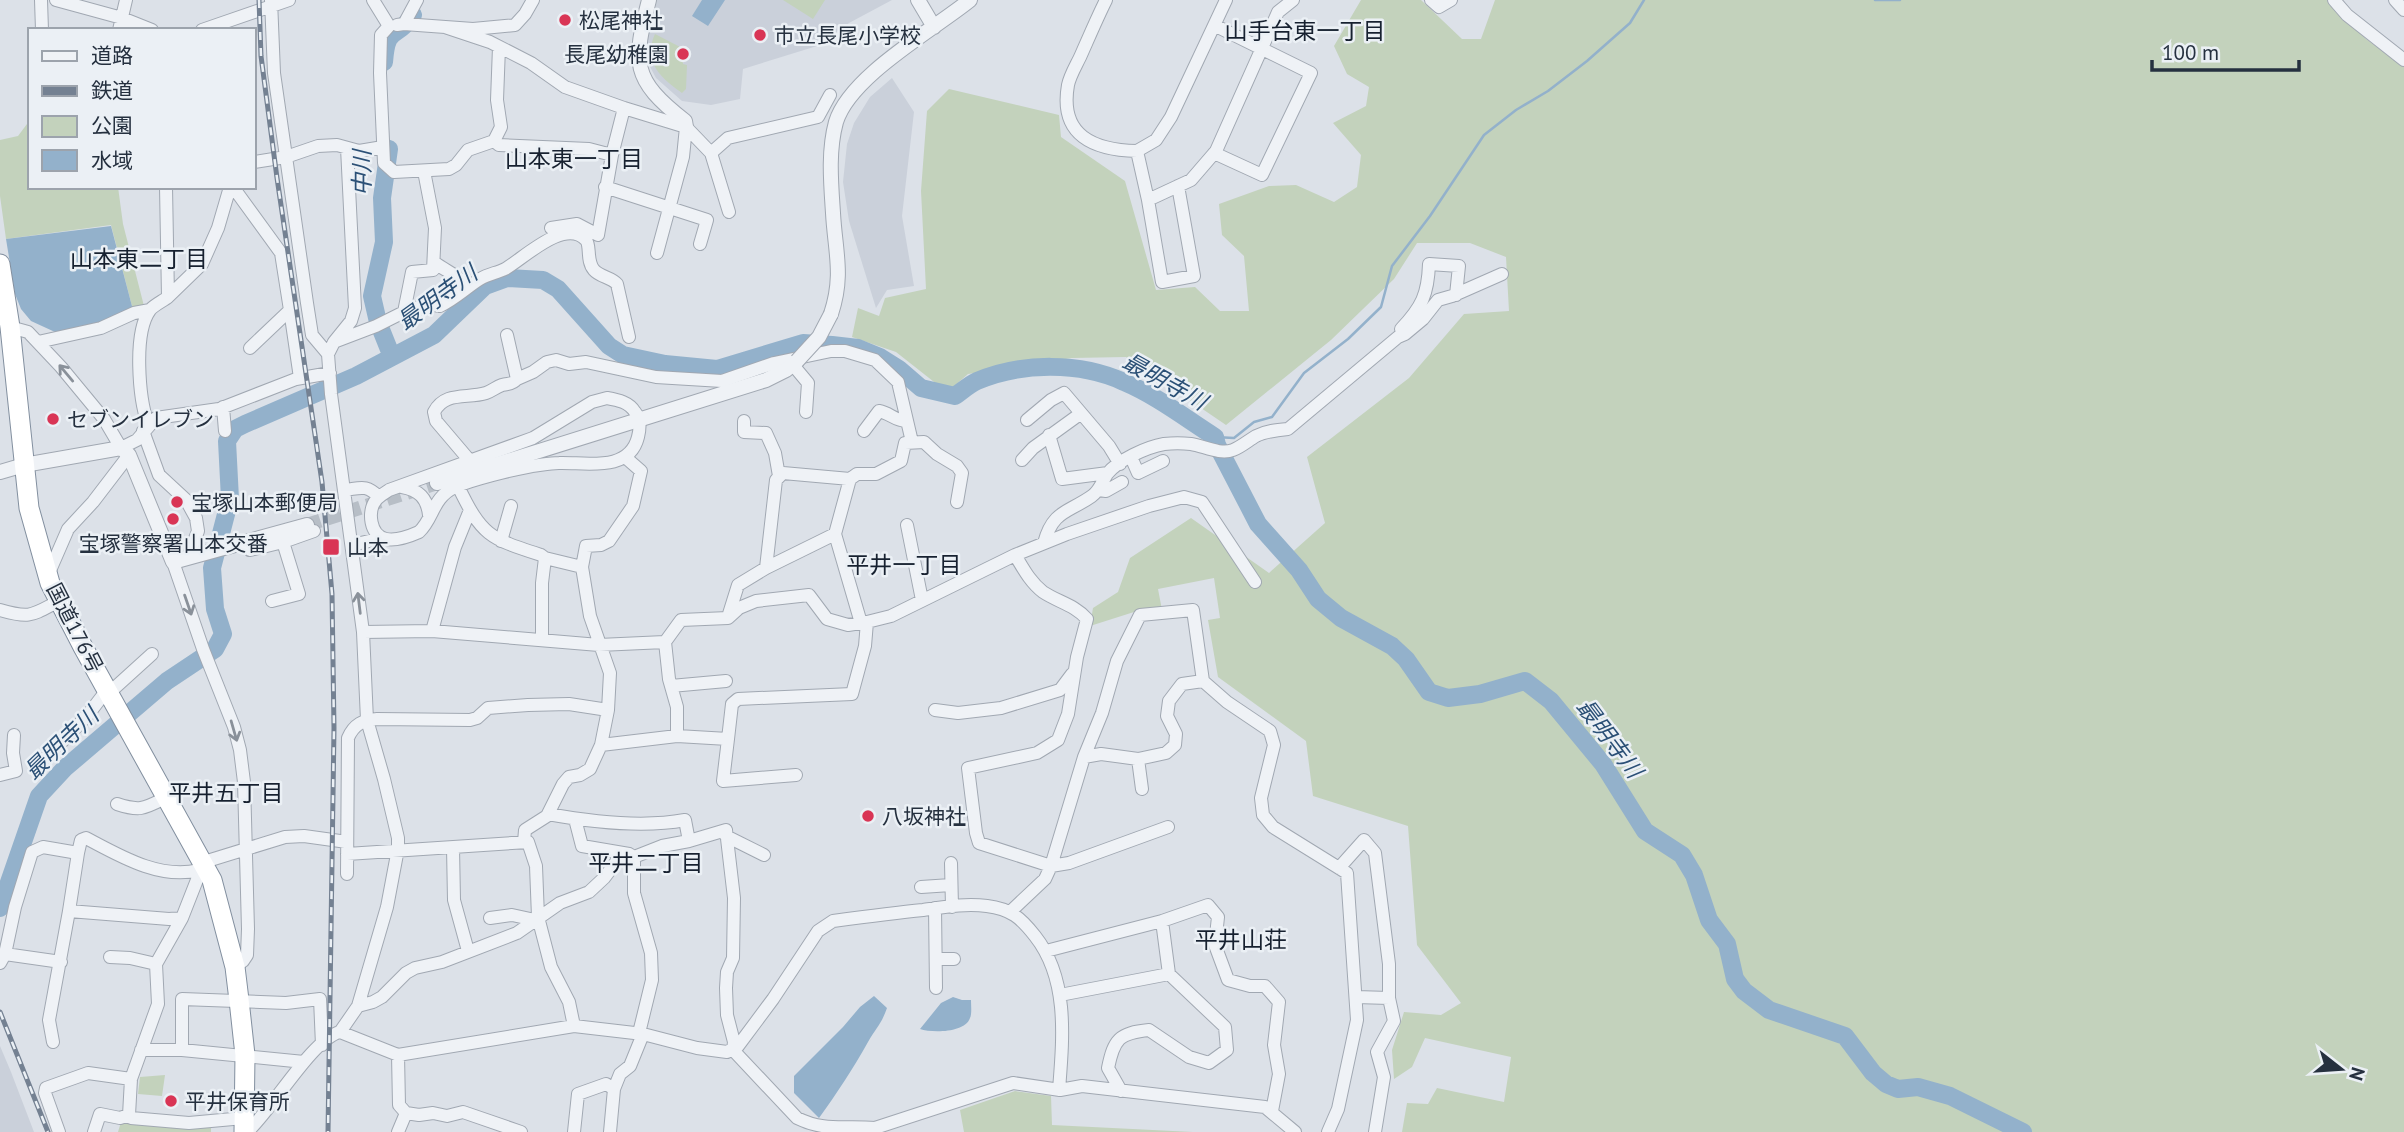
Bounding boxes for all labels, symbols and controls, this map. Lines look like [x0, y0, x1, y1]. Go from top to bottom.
place label: 松尾神社 [579, 7, 663, 34]
marker: 松尾神社 [557, 12, 573, 28]
district label: 山手台東一丁目 [1225, 16, 1386, 45]
place label: 市立長尾小学校 [774, 22, 921, 49]
marker: 市立長尾小学校 [752, 27, 768, 43]
legend [28, 28, 256, 189]
scale bar [2152, 28, 2299, 72]
text: 100 m [2162, 39, 2219, 66]
place label: 長尾幼稚園 [564, 41, 669, 68]
text: 道路 [91, 42, 133, 69]
marker: 長尾幼稚園 [675, 46, 691, 62]
text: 鉄道 [91, 77, 133, 104]
text: 公園 [91, 112, 133, 139]
district label: 山本東一丁目 [505, 144, 643, 173]
text: 水域 [91, 147, 133, 174]
water label: 中川 [347, 147, 376, 196]
district label: 山本東二丁目 [70, 244, 208, 273]
water label: 最明寺川 [391, 256, 485, 336]
water label: 最明寺川 [1118, 346, 1215, 417]
one-way arrow [58, 365, 74, 383]
place label: セブンイレブン [67, 406, 214, 433]
marker: セブンイレブン [45, 411, 61, 427]
place label: 宝塚山本郵便局 [191, 489, 338, 516]
marker: 宝塚山本郵便局 [169, 494, 185, 510]
marker: 宝塚警察署山本交番 [165, 511, 181, 527]
place label: 宝塚警察署山本交番 [79, 530, 268, 557]
place label: 山本 [347, 534, 389, 561]
marker: 山本 [321, 537, 341, 557]
district label: 平井一丁目 [847, 550, 962, 579]
street label: 国道176号 [41, 579, 109, 677]
one-way arrow [353, 592, 366, 614]
one-way arrow [182, 594, 195, 616]
water label: 最明寺川 [1571, 693, 1651, 786]
water label: 最明寺川 [18, 699, 106, 785]
one-way arrow [229, 720, 242, 742]
district label: 平井五丁目 [169, 778, 284, 807]
place label: 八坂神社 [882, 803, 966, 830]
marker: 八坂神社 [860, 808, 876, 824]
district label: 平井二丁目 [589, 848, 704, 877]
district label: 平井山荘 [1195, 925, 1287, 954]
north arrow [2306, 1034, 2376, 1104]
text: N [2344, 1064, 2371, 1083]
place label: 平井保育所 [185, 1088, 290, 1115]
marker: 平井保育所 [163, 1093, 179, 1109]

